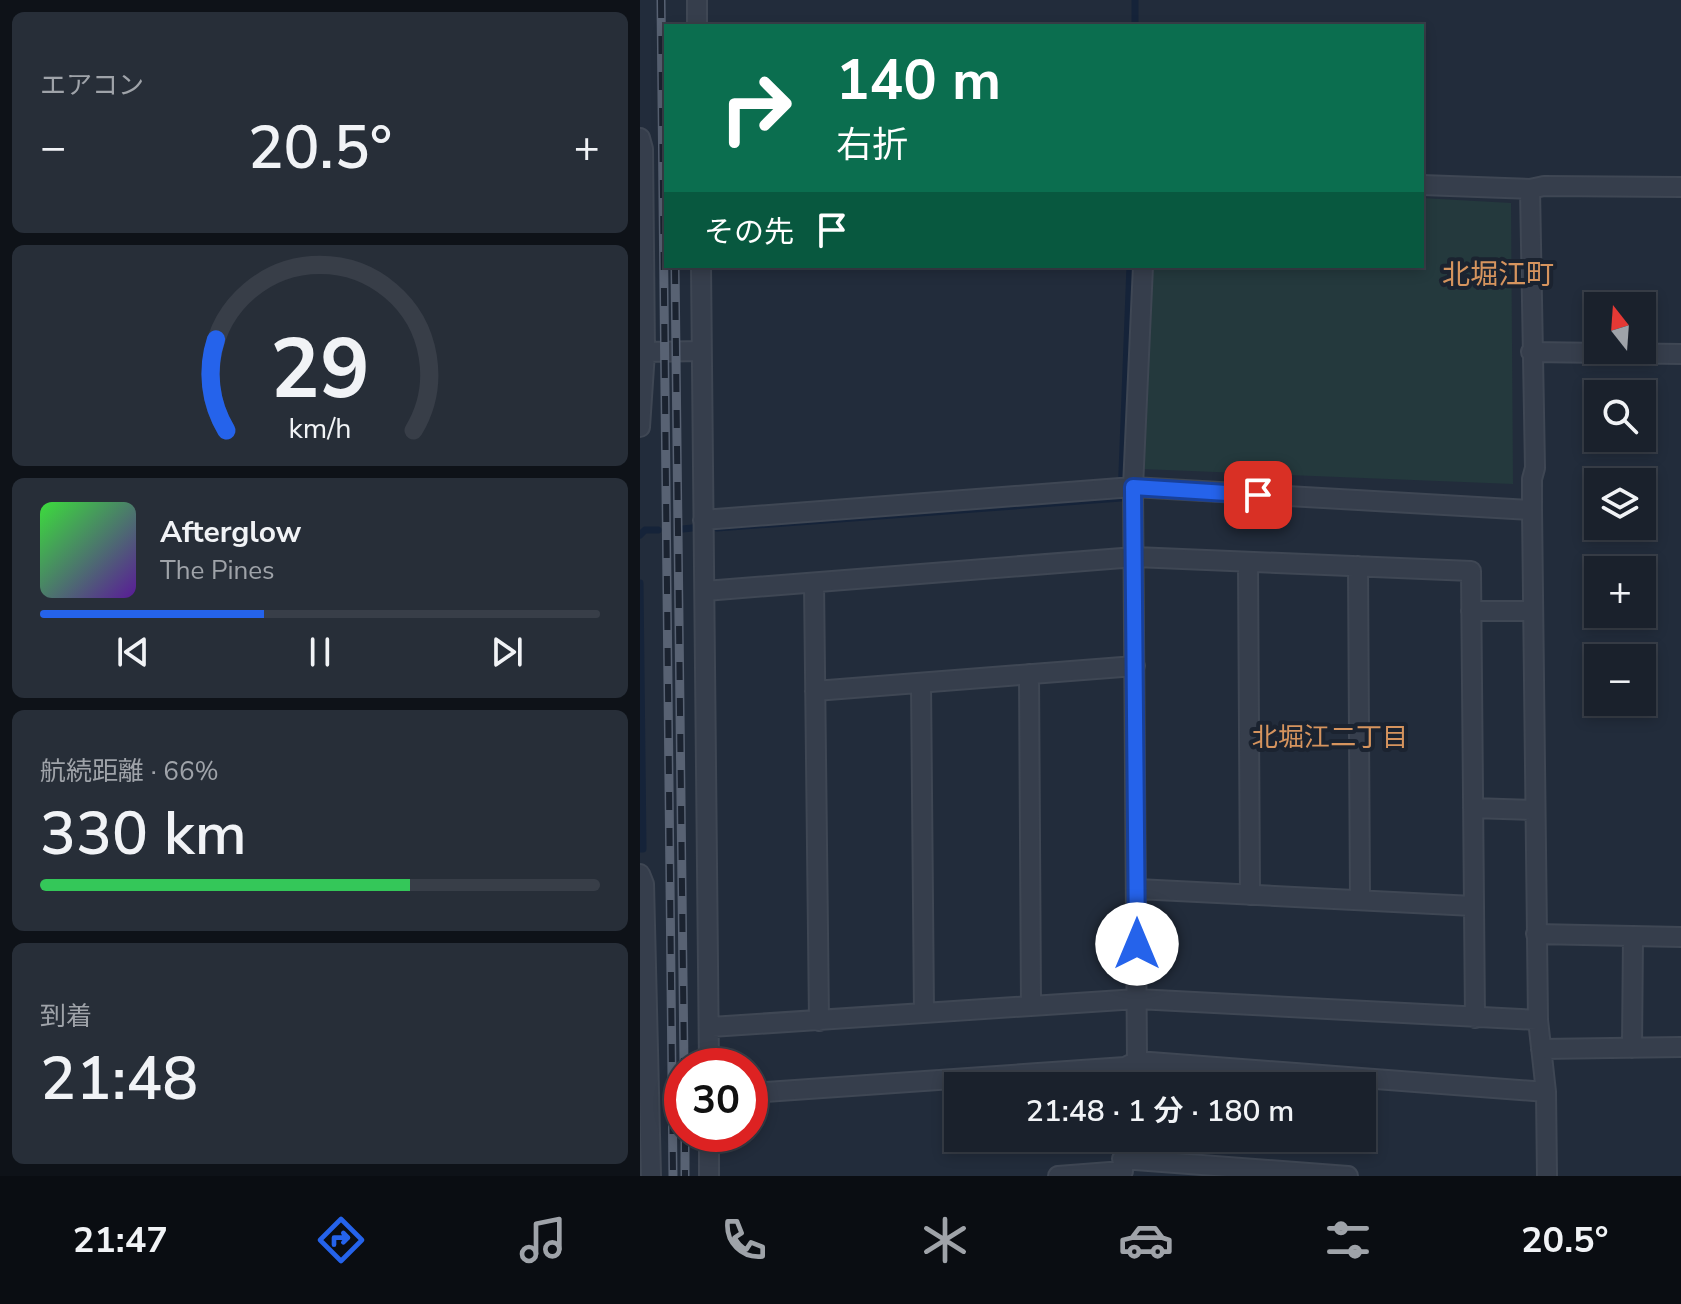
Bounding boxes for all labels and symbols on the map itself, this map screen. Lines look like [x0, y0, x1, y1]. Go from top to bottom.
district label: 北堀江町 [1442, 256, 1554, 294]
north arrow [1584, 292, 1656, 364]
pin [1224, 461, 1292, 529]
district label: 北堀江二丁目 [1252, 720, 1408, 755]
position arrow [1095, 902, 1179, 986]
speed limit sign: 30 [664, 1048, 768, 1152]

